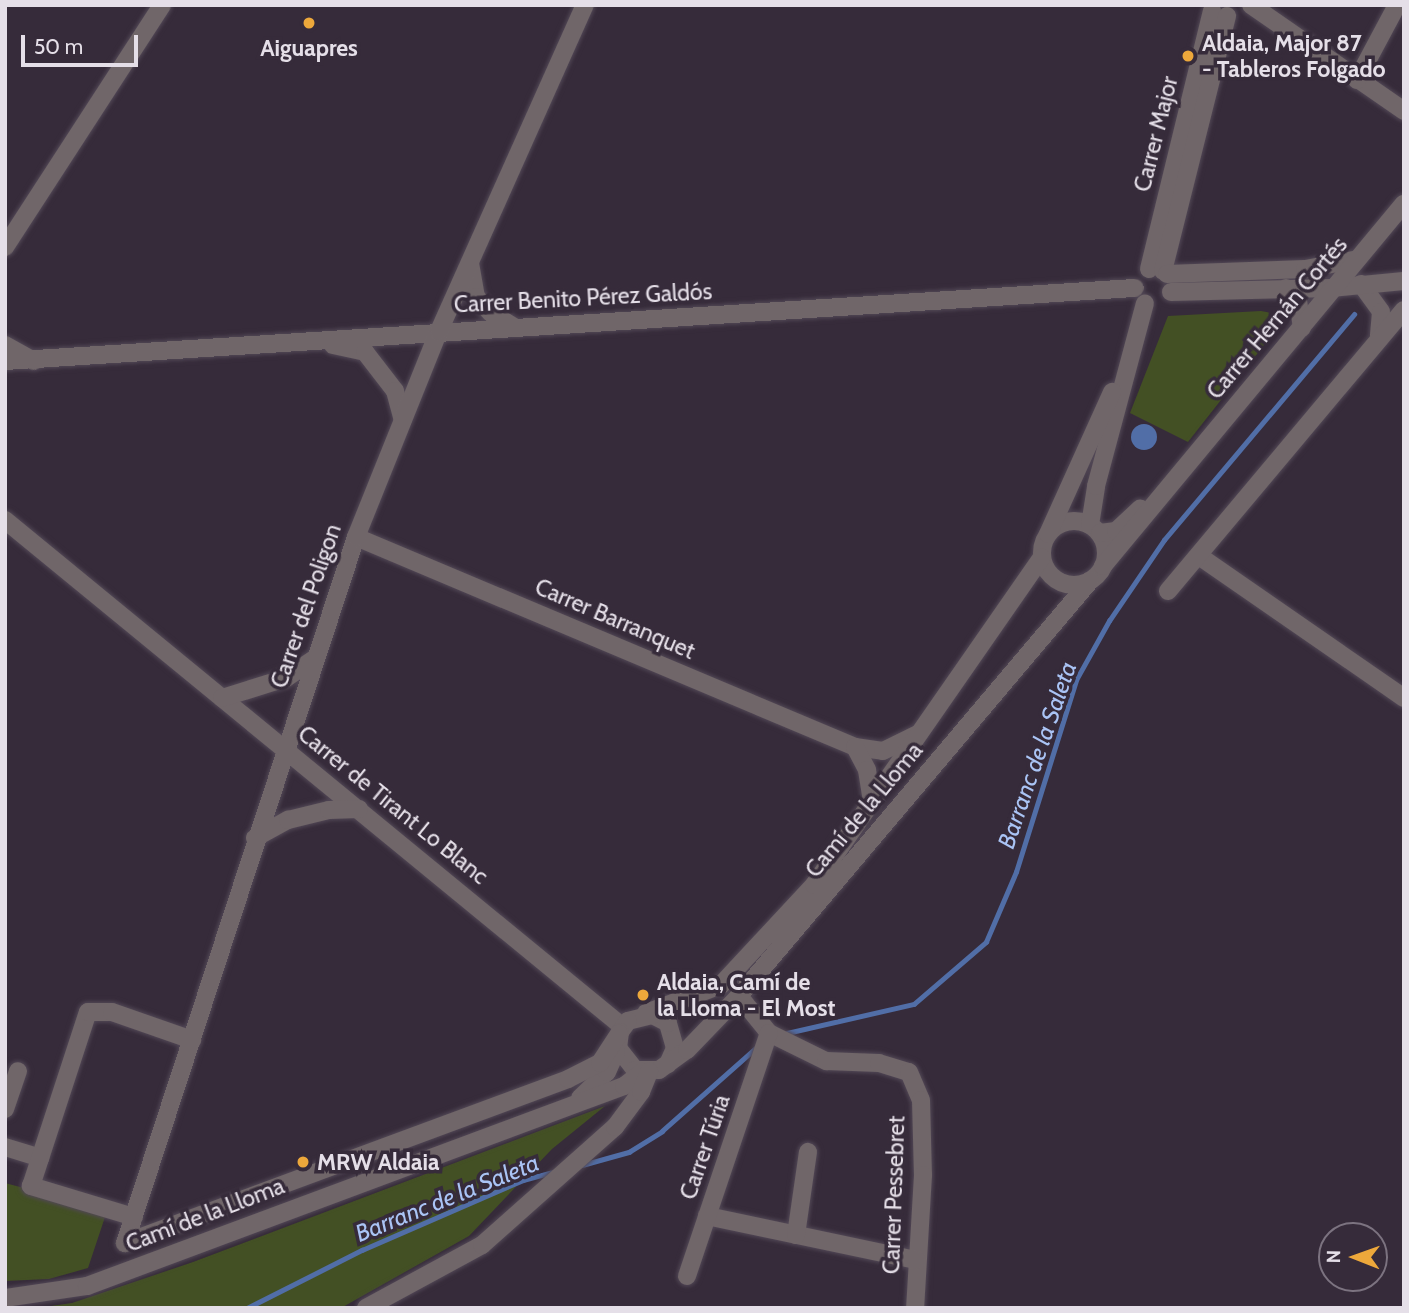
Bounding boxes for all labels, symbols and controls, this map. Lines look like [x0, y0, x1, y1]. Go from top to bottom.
marker: Aiguapres [301, 15, 317, 31]
scale bar [24, 21, 142, 65]
place label: Aldaia, Major 87 - Tableros Folgado [1202, 29, 1386, 83]
text: 50 m [34, 34, 83, 59]
place label: Aiguapres [260, 34, 358, 62]
marker: Aldaia, Major 87 - Tableros Folgado [1180, 48, 1196, 64]
street label: Carrer Major [1128, 73, 1184, 195]
street label: Carrer Hernán Cortés [1201, 231, 1353, 405]
street label: Carrer Benito Pérez Galdós [453, 277, 713, 319]
street label: Carrer del Poligon [265, 520, 347, 692]
street label: Carrer Barranquet [531, 573, 699, 665]
water label: Barranc de la Saleta [992, 658, 1082, 852]
street label: Carrer de Tirant Lo Blanc [292, 720, 494, 890]
street label: Camí de la Lloma [800, 737, 928, 883]
place label: Aldaia, Camí de la Lloma - El Most [657, 968, 835, 1022]
marker: Aldaia, Camí de la Lloma - El Most [635, 987, 651, 1003]
street label: Carrer Túria [674, 1091, 736, 1203]
street label: Carrer Pessebret [877, 1115, 911, 1275]
place label: MRW Aldaia [317, 1148, 439, 1176]
water label: Barranc de la Saleta [351, 1148, 543, 1248]
marker: MRW Aldaia [295, 1154, 311, 1170]
street label: Camí de la Lloma [122, 1172, 288, 1258]
north arrow [1318, 1222, 1388, 1292]
text: N [1322, 1250, 1345, 1264]

